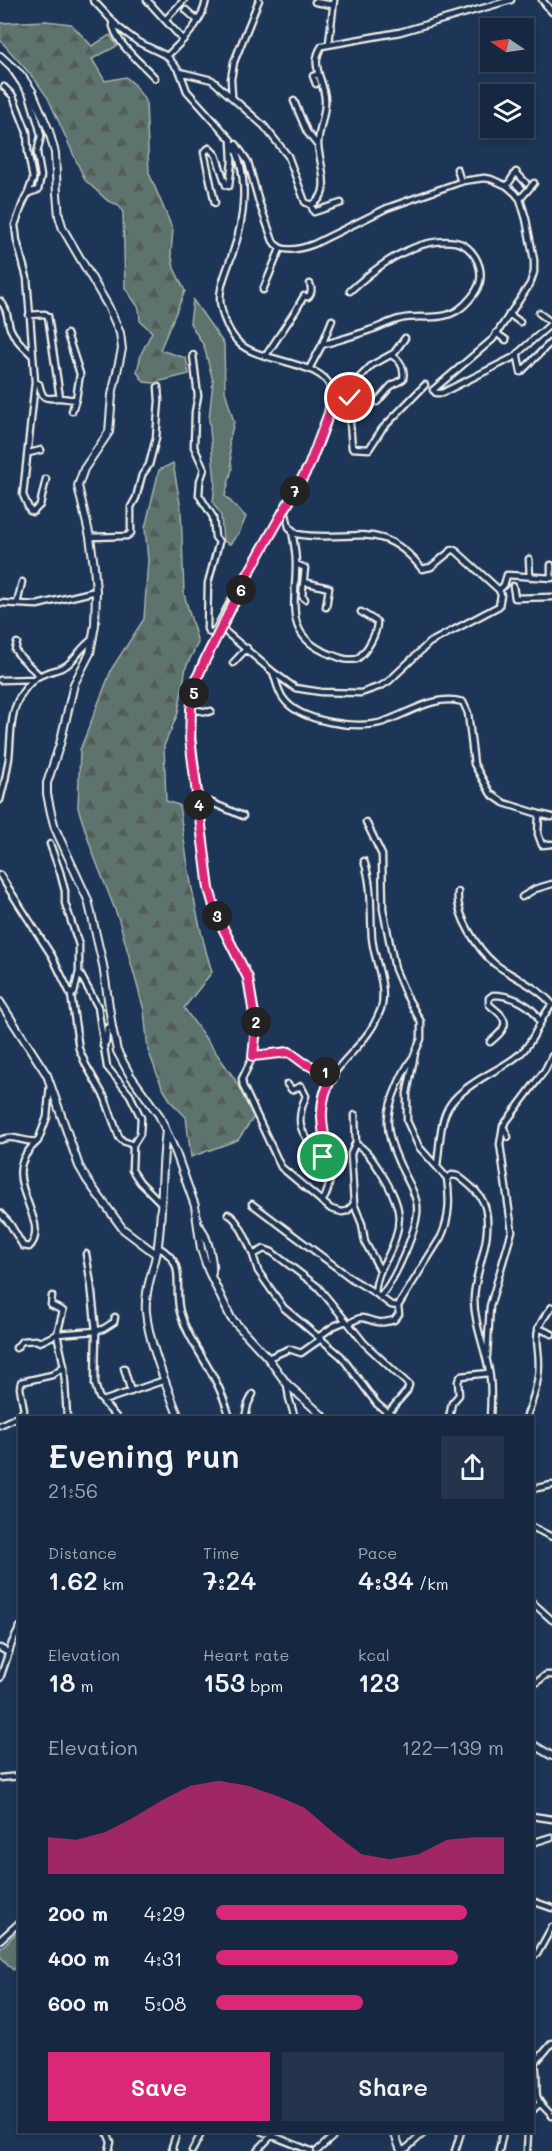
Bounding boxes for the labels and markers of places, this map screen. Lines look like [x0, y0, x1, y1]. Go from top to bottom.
pin [324, 372, 375, 423]
pin: 7 [280, 476, 310, 506]
pin: 6 [226, 575, 256, 605]
pin: 5 [179, 678, 209, 708]
pin: 4 [184, 790, 214, 820]
pin: 3 [202, 901, 232, 931]
pin: 2 [241, 1007, 271, 1037]
pin: 1 [310, 1057, 340, 1087]
pin [297, 1131, 348, 1182]

